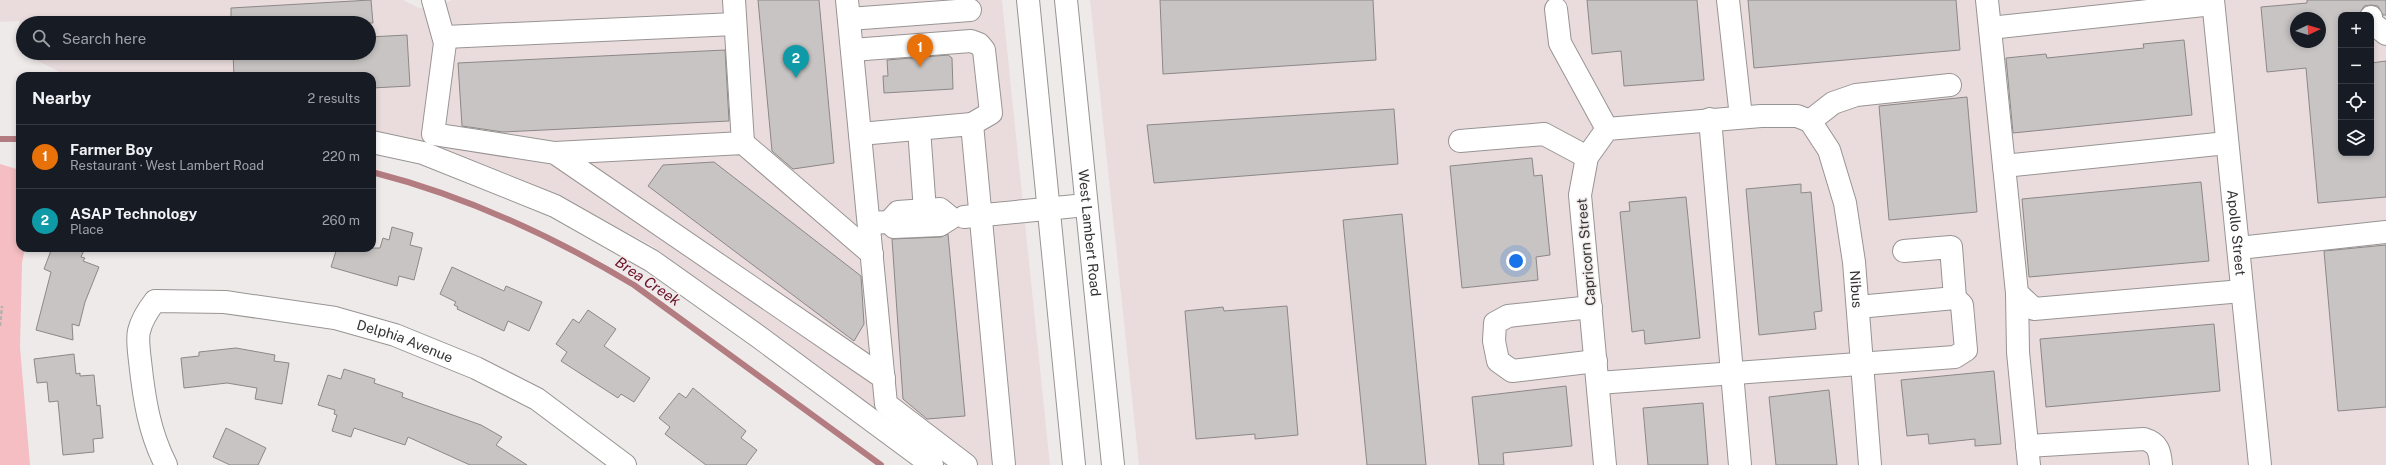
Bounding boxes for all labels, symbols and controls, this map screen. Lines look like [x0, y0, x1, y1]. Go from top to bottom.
north arrow [2290, 12, 2326, 48]
map controls [2338, 12, 2374, 156]
button: + [2338, 12, 2374, 48]
search box [16, 16, 376, 60]
icon: search [30, 27, 52, 49]
text: Search here [62, 30, 146, 47]
pin: 1 [907, 34, 933, 67]
pin: 2 [783, 45, 809, 78]
button: − [2338, 48, 2374, 84]
button: locate [2338, 84, 2374, 120]
text: Nearby [32, 88, 91, 108]
text: 2 results [308, 91, 360, 106]
button: layers [2338, 120, 2374, 156]
text: Farmer Boy [70, 141, 153, 158]
text: 1 [42, 149, 48, 164]
text: 220 m [322, 149, 360, 164]
text: Restaurant · West Lambert Road [70, 158, 264, 173]
street label: West Lambert Road [1075, 168, 1104, 297]
street label: Apollo Street [2224, 189, 2249, 277]
street label: Capricorn Street [1573, 198, 1599, 306]
text: ASAP Technology [70, 205, 197, 222]
text: 2 [41, 213, 49, 228]
text: 260 m [322, 213, 360, 228]
text: Place [70, 222, 104, 237]
your location [1506, 251, 1526, 271]
water label: Brea Creek [612, 253, 685, 309]
street label: Nibus [1847, 270, 1866, 309]
street label: Delphia Avenue [355, 317, 455, 366]

